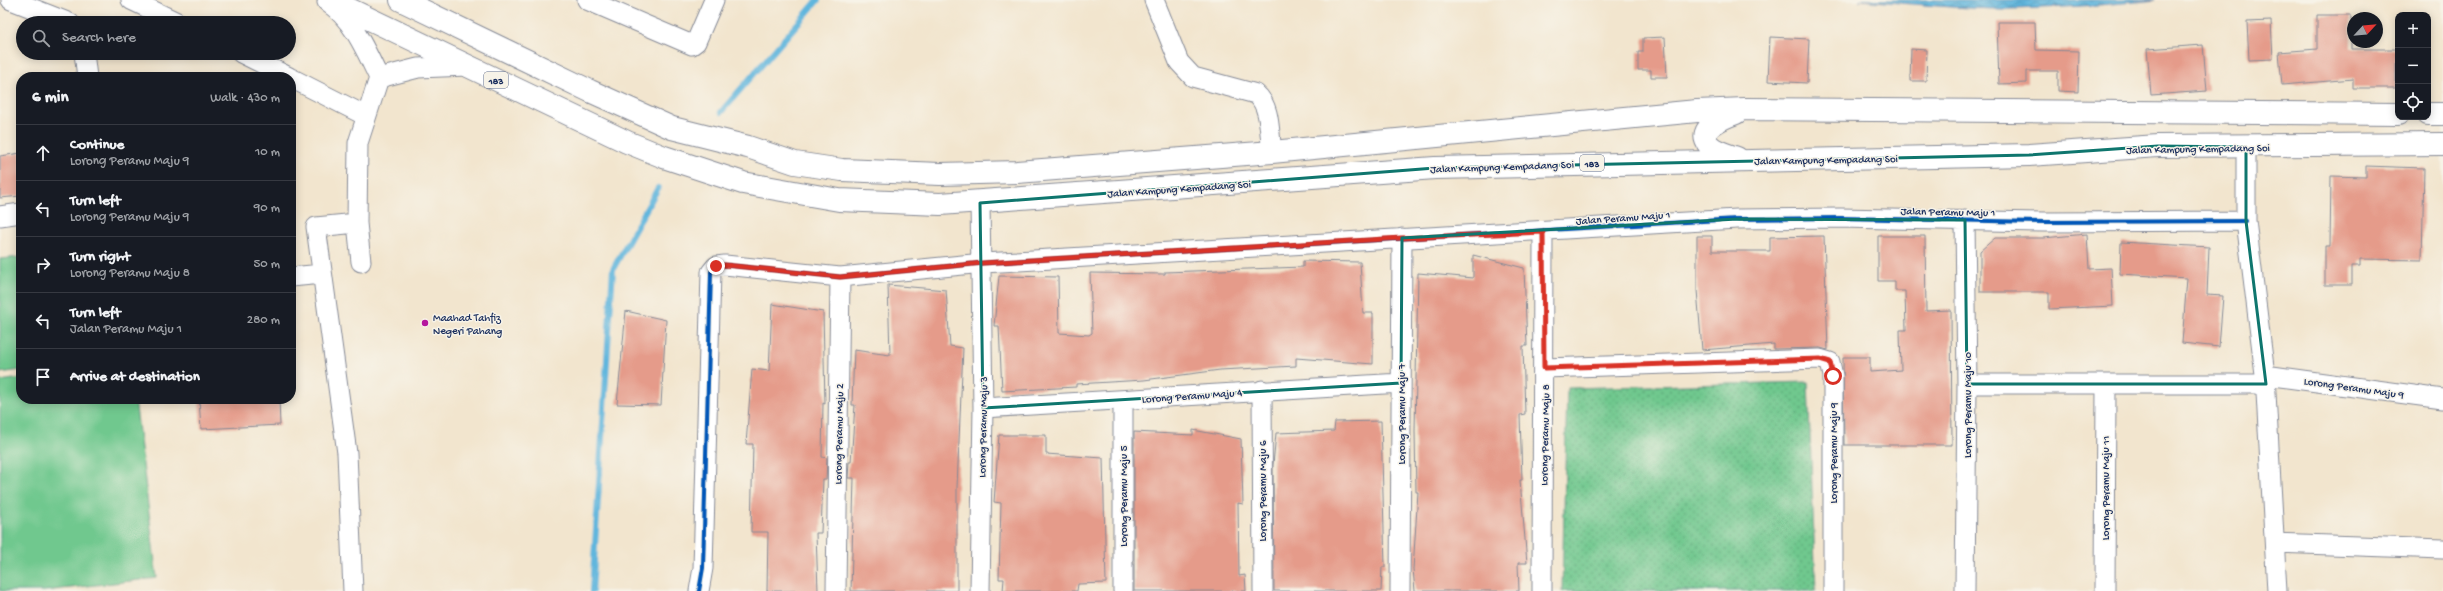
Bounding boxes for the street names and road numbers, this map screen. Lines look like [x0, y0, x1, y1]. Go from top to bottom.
road number: 183 [484, 72, 508, 88]
street label: Jalan Kampung Kempadang Soi [2126, 143, 2270, 157]
street label: Jalan Kampung Kempadang Soi [1754, 154, 1898, 168]
road number: 183 [1580, 155, 1604, 171]
street label: Jalan Kampung Kempadang Soi [1430, 159, 1574, 177]
street label: Jalan Kampung Kempadang Soi [1107, 179, 1251, 201]
street label: Jalan Peramu Maju 1 [1900, 206, 1995, 220]
street label: Jalan Peramu Maju 1 [1575, 210, 1671, 228]
street label: Lorong Peramu Maju 10 [1963, 352, 1975, 458]
street label: Lorong Peramu Maju 7 [1397, 363, 1409, 465]
street label: Lorong Peramu Maju 3 [977, 376, 991, 478]
street label: Lorong Peramu Maju 9 [2303, 376, 2405, 402]
street label: Lorong Peramu Maju 2 [833, 383, 847, 485]
street label: Lorong Peramu Maju 8 [1539, 384, 1553, 486]
street label: Lorong Peramu Maju 4 [1142, 387, 1244, 406]
street label: Lorong Peramu Maju 9 [1829, 402, 1841, 503]
street label: Lorong Peramu Maju 11 [2101, 436, 2113, 540]
street label: Lorong Peramu Maju 6 [1258, 440, 1270, 542]
street label: Lorong Peramu Maju 5 [1119, 445, 1131, 547]

